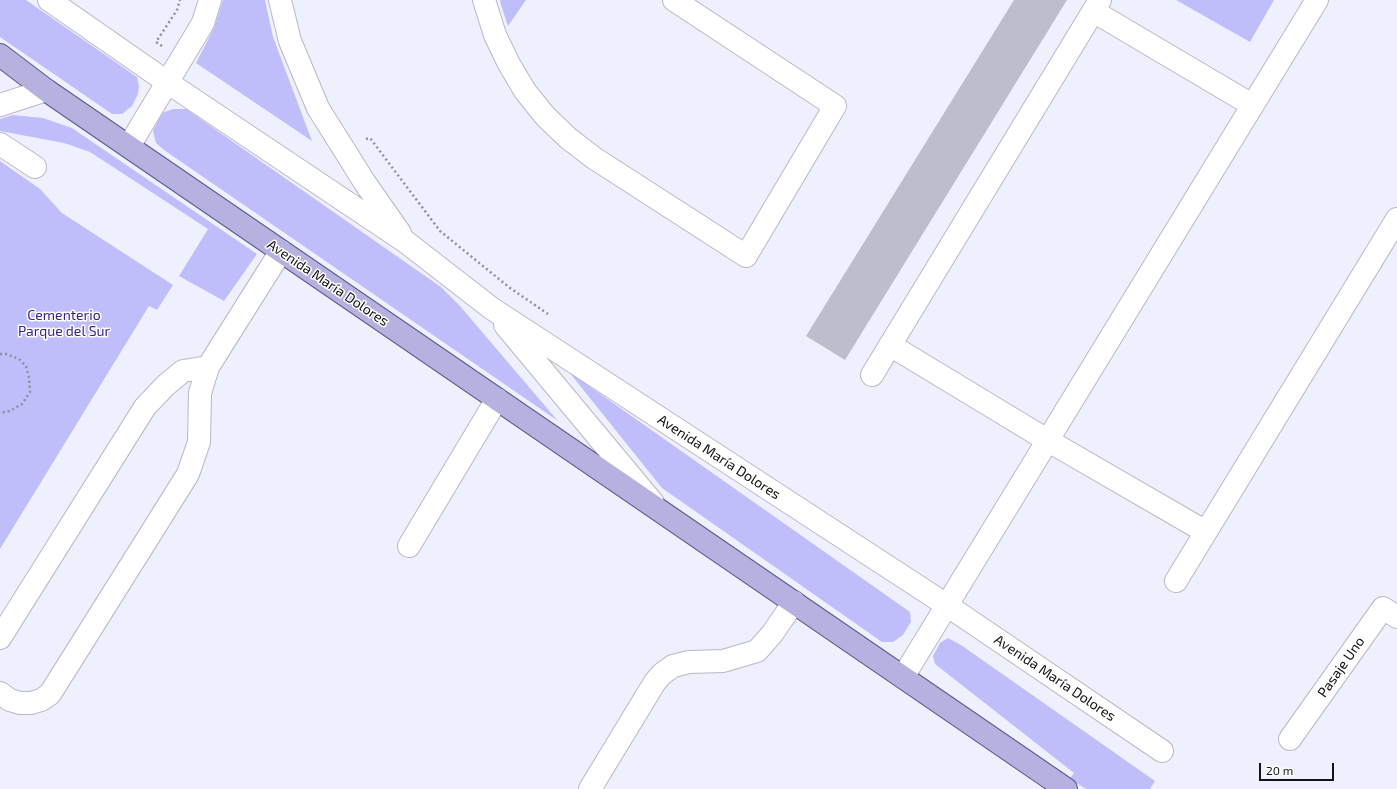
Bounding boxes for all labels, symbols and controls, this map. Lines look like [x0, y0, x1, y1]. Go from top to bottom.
street label: Avenida María Dolores [264, 236, 392, 330]
park label: Cementerio Parque del Sur [18, 307, 110, 340]
street label: Avenida María Dolores [654, 411, 784, 503]
street label: Avenida María Dolores [991, 631, 1119, 725]
street label: Pasaje Uno [1314, 633, 1368, 701]
scale bar [1261, 755, 1336, 781]
text: 20 m [1266, 763, 1293, 777]

